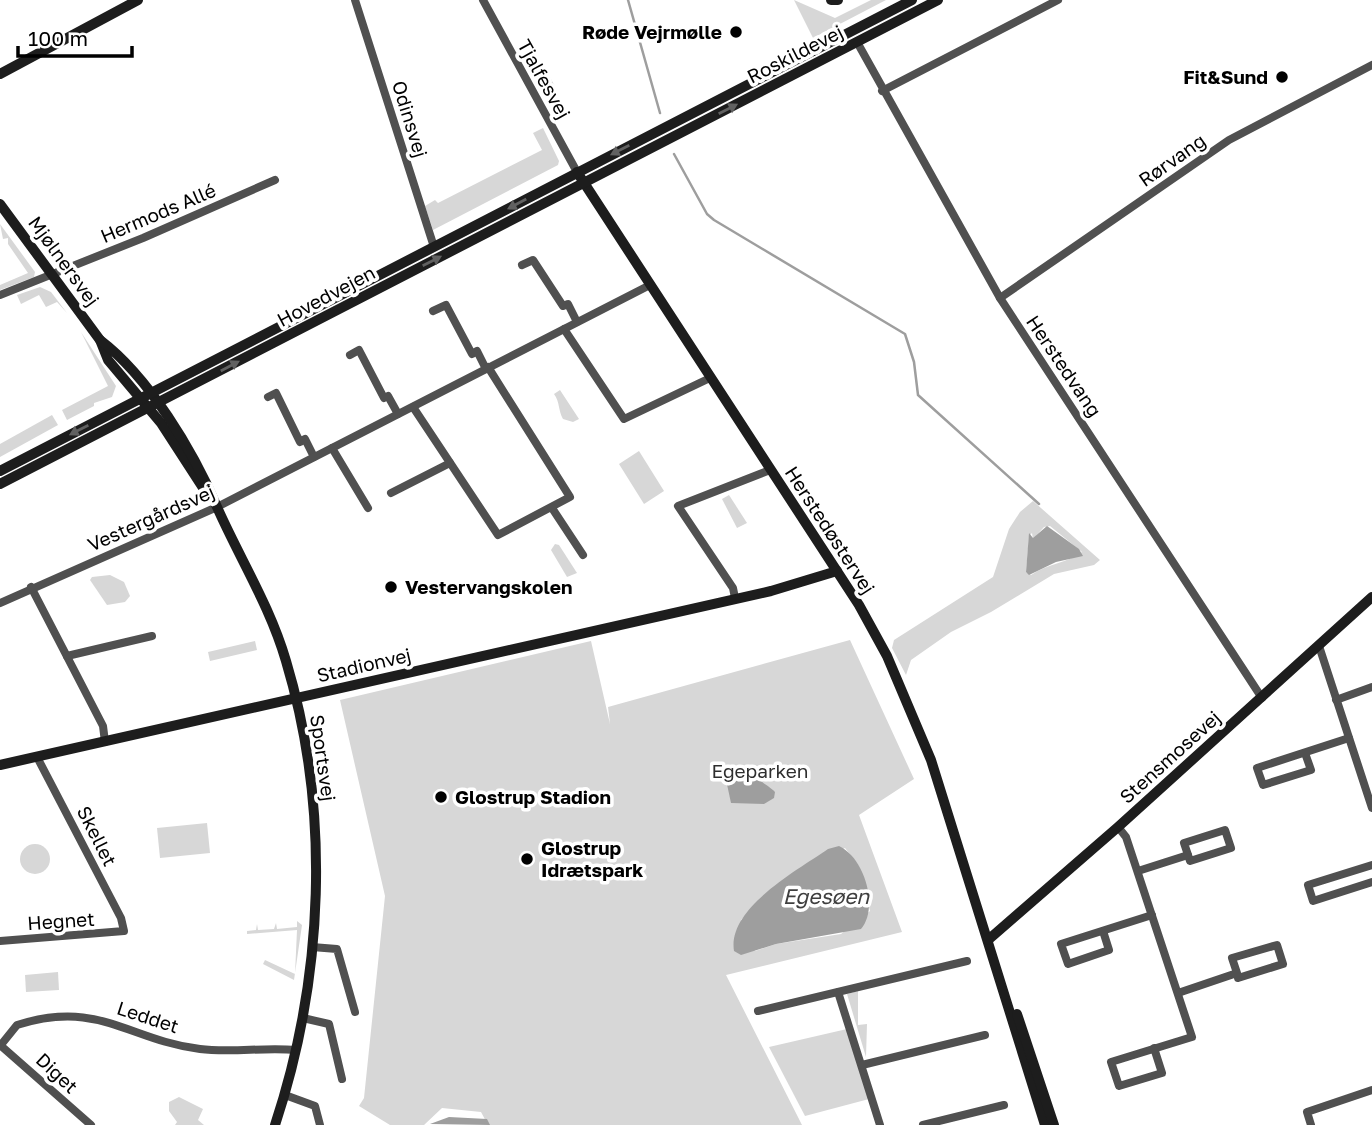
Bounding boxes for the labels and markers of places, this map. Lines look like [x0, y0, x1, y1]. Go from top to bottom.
place label: Røde Vejrmølle [582, 20, 722, 43]
marker: Røde Vejrmølle [728, 24, 744, 40]
place label: Fit&Sund [1183, 65, 1268, 88]
marker: Fit&Sund [1274, 69, 1290, 85]
place label: Vestervangskolen [405, 575, 572, 598]
marker: Vestervangskolen [383, 579, 399, 595]
place label: Glostrup Stadion [455, 785, 611, 808]
marker: Glostrup Stadion [433, 789, 449, 805]
place label: Glostrup Idrætspark [541, 836, 643, 881]
marker: Glostrup Idrætspark [519, 851, 535, 867]

